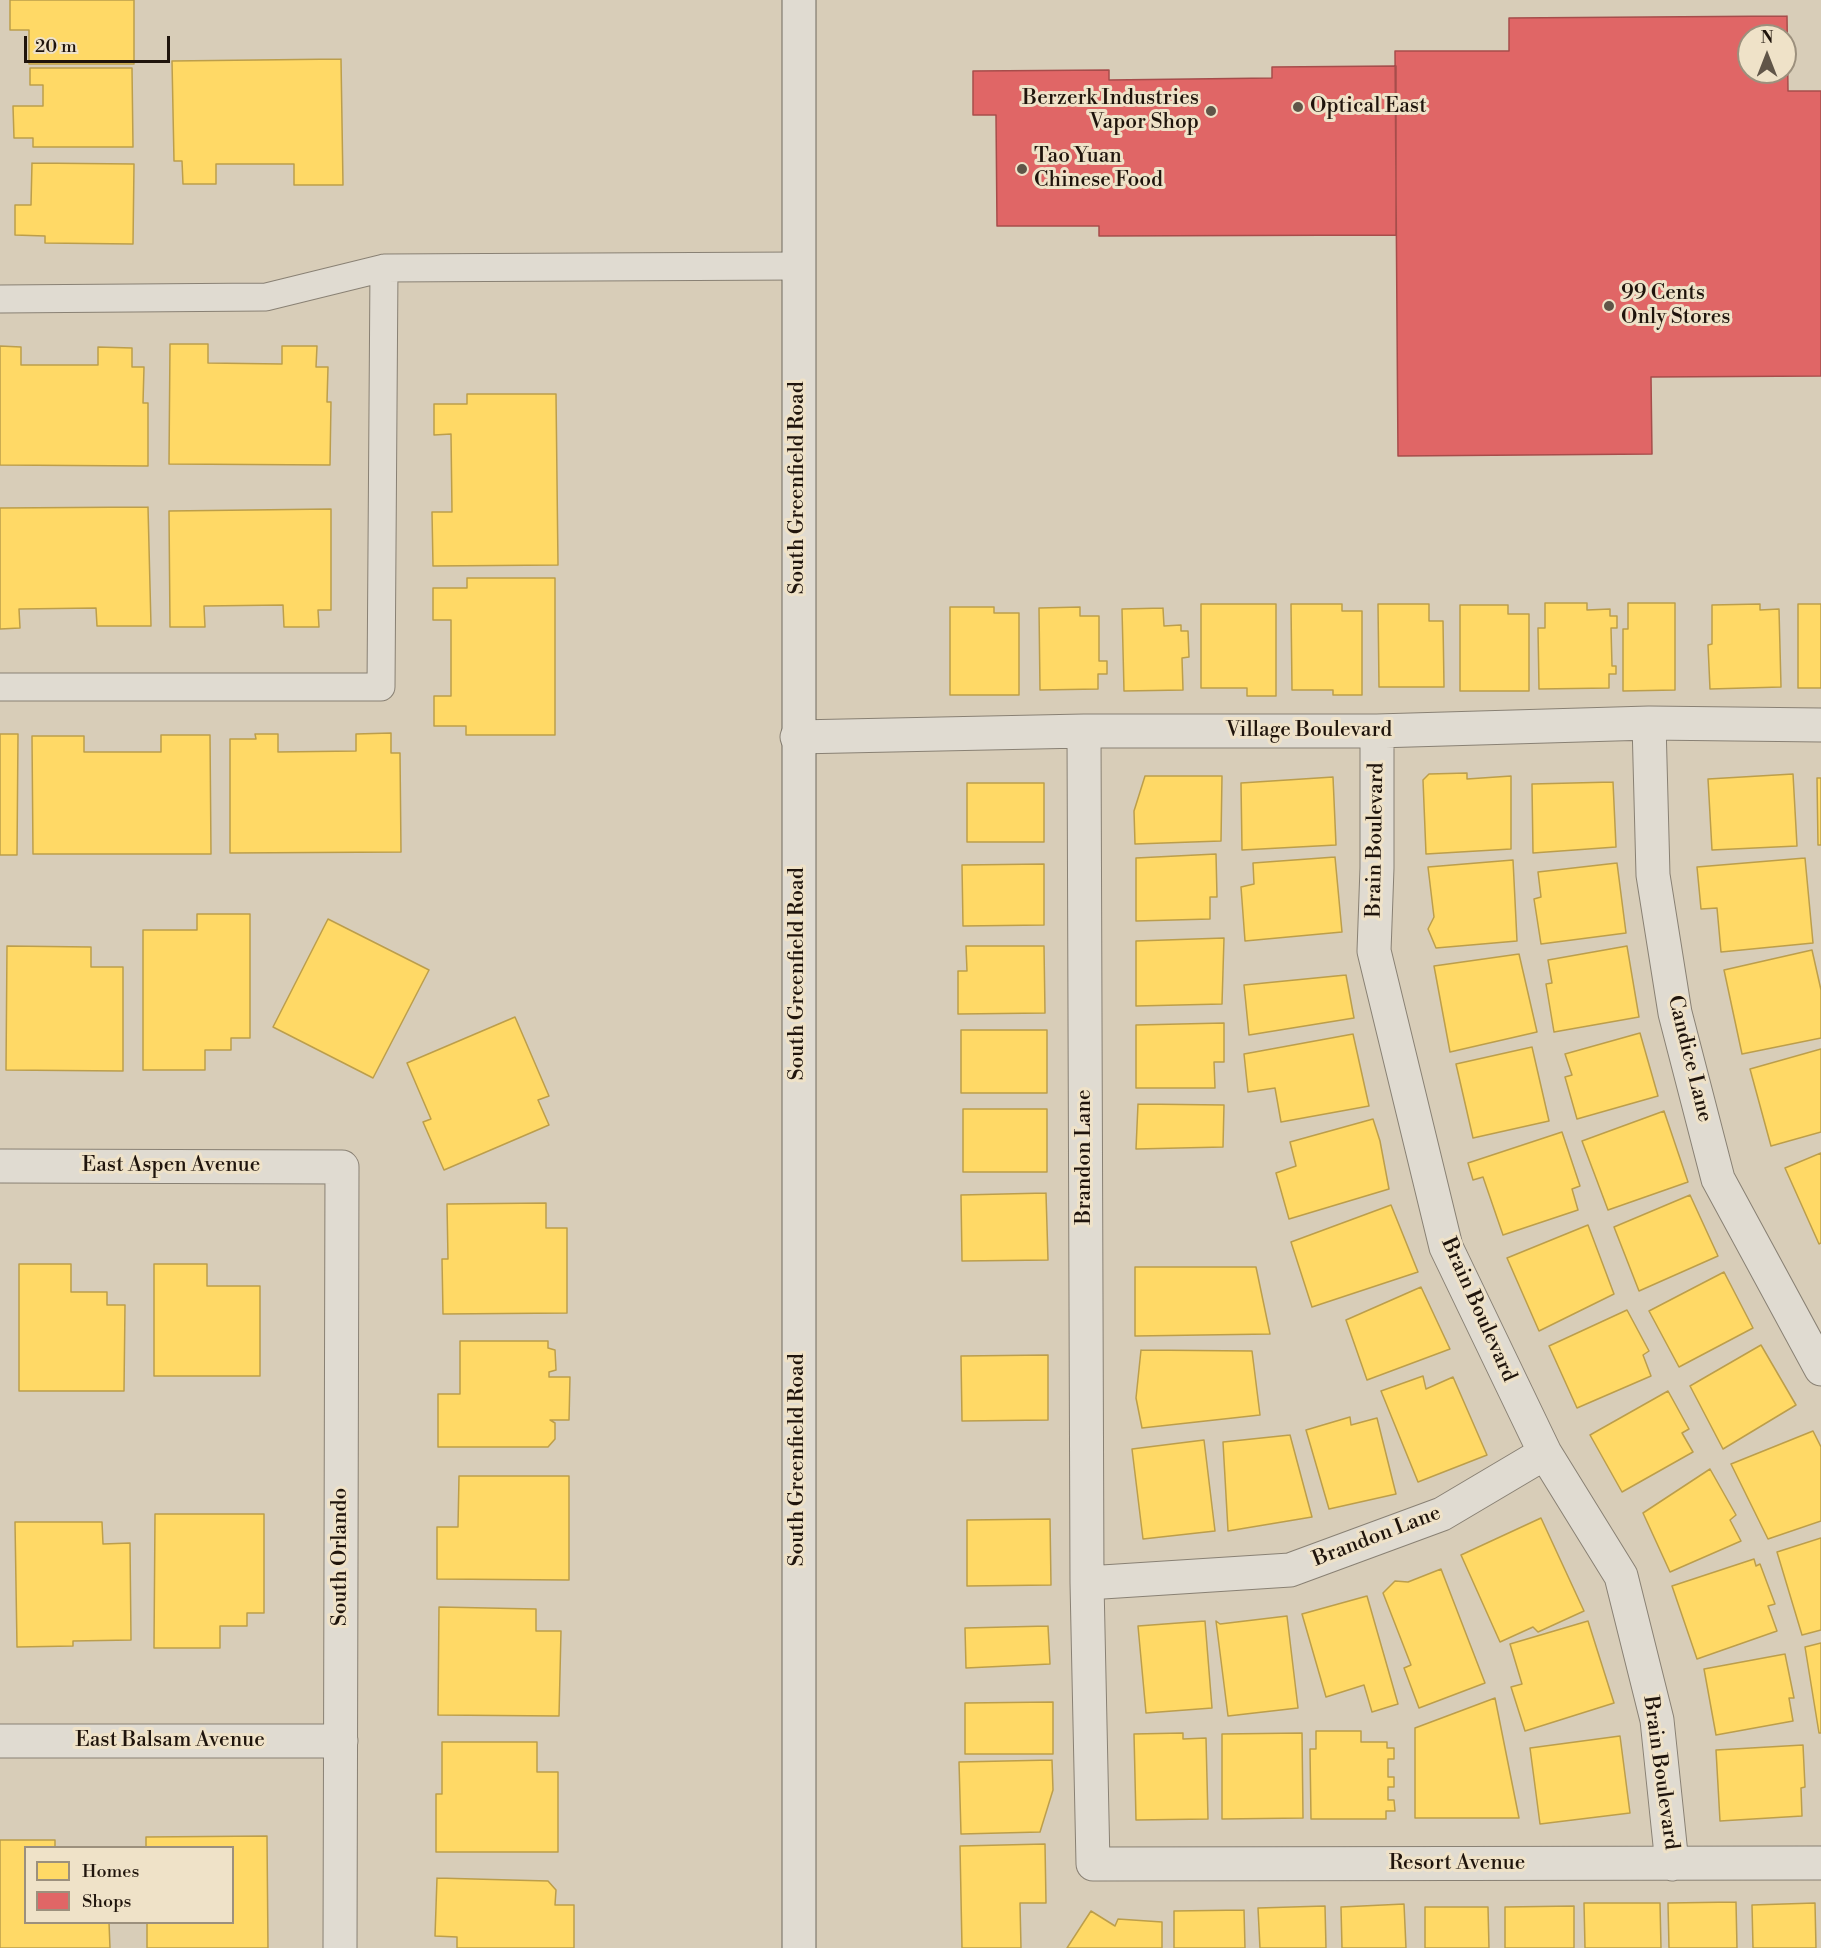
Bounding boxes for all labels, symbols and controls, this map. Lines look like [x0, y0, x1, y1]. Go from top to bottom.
scale bar [27, 24, 172, 62]
north arrow [1737, 24, 1797, 84]
text: N [1761, 28, 1773, 48]
text: 20 m [35, 35, 77, 58]
place label: Berzerk Industries Vapor Shop [1022, 86, 1199, 136]
place label: Optical East [1310, 94, 1427, 120]
marker: Optical East [1291, 100, 1305, 114]
marker: Berzerk Industries Vapor Shop [1204, 104, 1218, 118]
place label: Tao Yuan Chinese Food [1034, 144, 1163, 194]
marker: Tao Yuan Chinese Food [1015, 162, 1029, 176]
place label: 99 Cents Only Stores [1621, 281, 1731, 331]
marker: 99 Cents Only Stores [1602, 299, 1616, 313]
street label: South Greenfield Road [785, 381, 811, 595]
street label: Village Boulevard [1226, 718, 1392, 744]
street label: Brain Boulevard [1362, 762, 1390, 918]
street label: South Greenfield Road [785, 867, 811, 1081]
street label: Candice Lane [1661, 993, 1717, 1125]
street label: Brandon Lane [1072, 1089, 1098, 1225]
street label: East Aspen Avenue [82, 1153, 260, 1179]
street label: Brain Boulevard [1435, 1234, 1521, 1386]
street label: South Greenfield Road [785, 1353, 811, 1567]
street label: South Orlando [328, 1488, 354, 1626]
street label: Brandon Lane [1309, 1501, 1445, 1573]
street label: Brain Boulevard [1637, 1694, 1683, 1852]
street label: East Balsam Avenue [75, 1728, 265, 1754]
legend [24, 1846, 234, 1924]
street label: Resort Avenue [1389, 1851, 1525, 1877]
text: Homes [82, 1860, 139, 1883]
text: Shops [82, 1890, 131, 1913]

